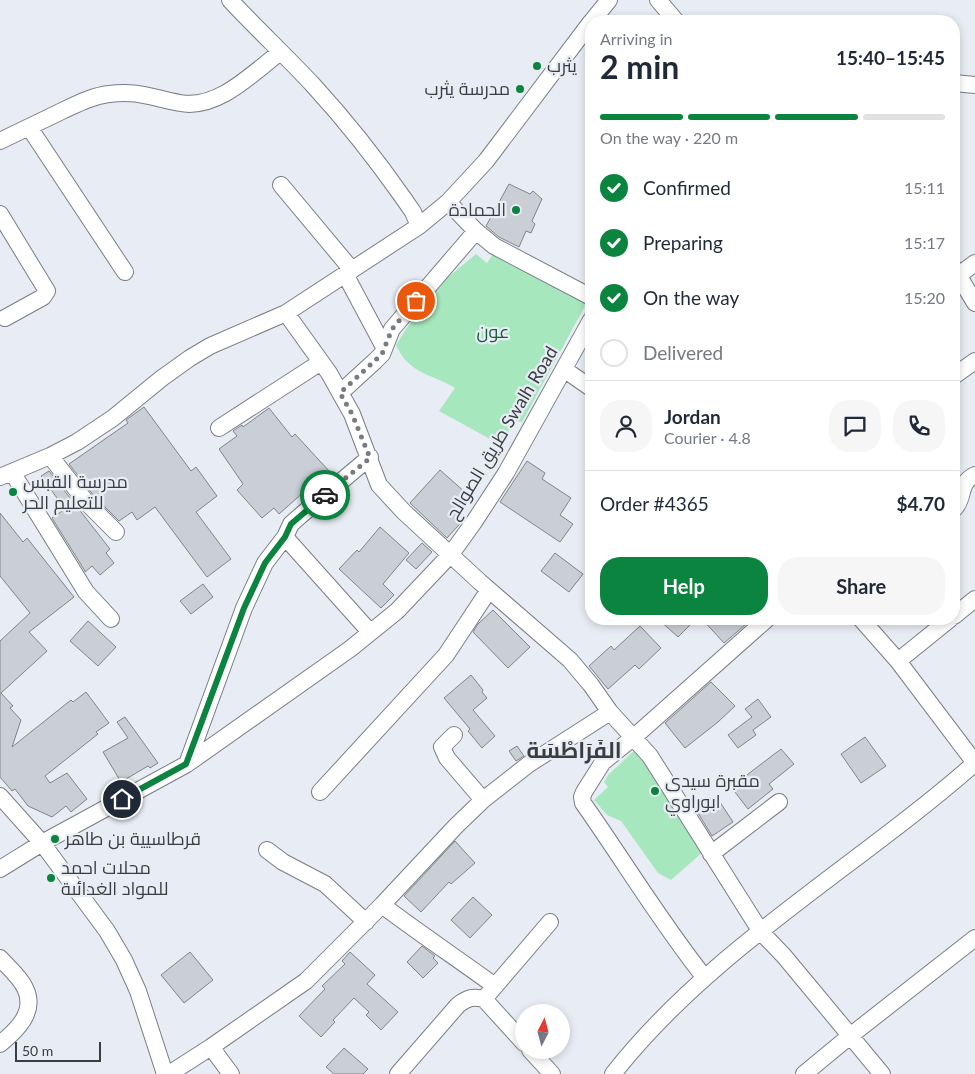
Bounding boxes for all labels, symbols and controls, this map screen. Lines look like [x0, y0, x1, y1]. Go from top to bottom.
text: Arriving in [600, 29, 673, 48]
text: 15:40–15:45 [836, 46, 945, 69]
text: 2 min [600, 47, 679, 86]
place label: يثرب [547, 54, 577, 77]
marker: يثرب [531, 60, 543, 72]
place label: مدرسة يثرب [424, 77, 510, 100]
marker: مدرسة يثرب [514, 83, 526, 95]
text: On the way · 220 m [600, 128, 738, 147]
icon: check [600, 174, 628, 202]
text: Confirmed [643, 176, 731, 199]
text: 15:11 [904, 178, 945, 197]
place label: الحمادة [449, 198, 506, 220]
marker: الحمادة [510, 204, 522, 216]
icon: check [600, 229, 628, 257]
text: Preparing [643, 231, 723, 254]
text: 15:17 [904, 233, 945, 252]
pin [395, 280, 437, 322]
icon: check [600, 284, 628, 312]
text: On the way [643, 286, 739, 309]
icon: bag [402, 287, 430, 315]
text: 15:20 [904, 288, 945, 307]
park label: عون [476, 320, 510, 343]
text: Delivered [643, 341, 723, 364]
street label: طريق الصوالح Swalh Road [441, 342, 563, 524]
button: person [600, 400, 652, 452]
button: chat [829, 400, 881, 452]
button: phone [893, 400, 945, 452]
text: Jordan [664, 405, 721, 428]
text: Courier · 4.8 [664, 428, 751, 447]
place label: مدرسة القبس للتعليم الحر [22, 470, 128, 515]
courier [300, 470, 350, 520]
icon: car [311, 481, 339, 509]
marker: مدرسة القبس للتعليم الحر [7, 486, 19, 498]
text: Order #4365 [600, 492, 709, 515]
text: $4.70 [896, 492, 945, 515]
button: Help [600, 557, 768, 615]
button: Share [778, 557, 945, 615]
district label: الفَرَاطْسَة [526, 736, 622, 764]
place label: مقبرة سيدى ابوراوي [665, 769, 760, 816]
pin [101, 778, 143, 820]
icon: home [108, 785, 136, 813]
marker: مقبرة سيدى ابوراوي [649, 785, 661, 797]
place label: قرطاسيية بن طاهر [64, 827, 201, 850]
marker: قرطاسيية بن طاهر [49, 833, 61, 845]
place label: محلات احمد للمواد الغدائىة [61, 856, 168, 900]
marker: محلات احمد للمواد الغدائىة [45, 872, 57, 884]
north arrow [515, 1004, 570, 1059]
map controls [515, 1004, 570, 1059]
scale bar [15, 1039, 101, 1062]
text: 50 m [22, 1042, 53, 1059]

